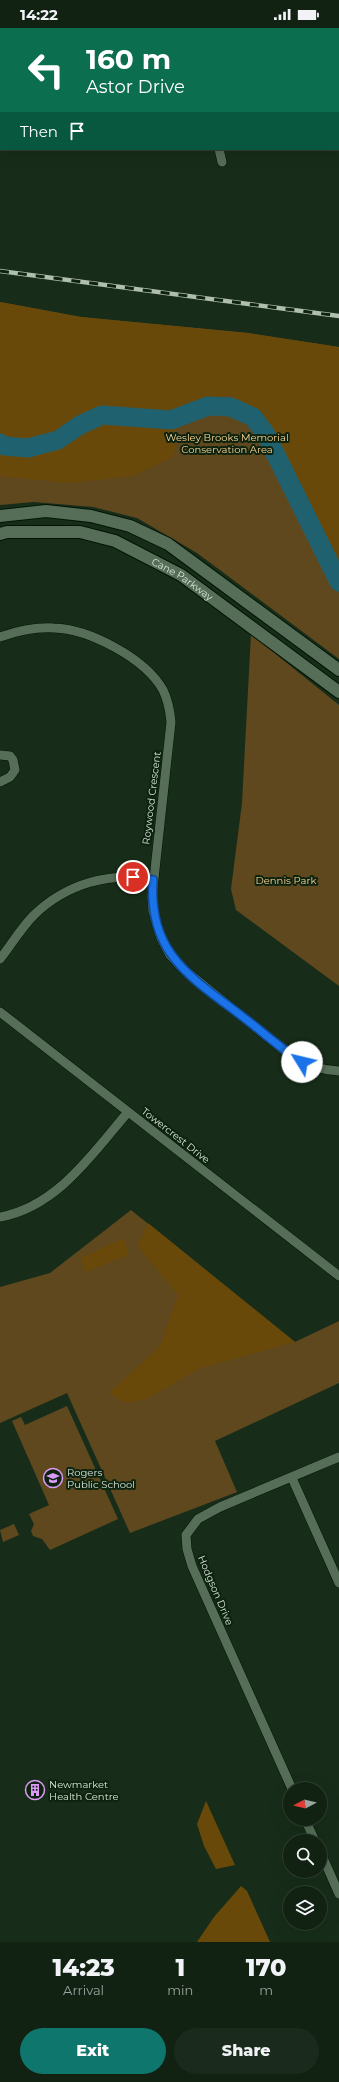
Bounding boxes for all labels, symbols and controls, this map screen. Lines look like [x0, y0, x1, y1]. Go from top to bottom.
text: 14:22 [20, 5, 58, 24]
text: 160 m [86, 42, 171, 76]
icon: left [20, 44, 72, 96]
text: Astor Drive [86, 76, 185, 98]
icon: arrive [66, 120, 88, 142]
text: Then [20, 122, 58, 141]
park label: Wesley Brooks Memorial Conservation Area [165, 431, 289, 456]
street label: Cane Parkway [149, 555, 216, 604]
street label: Roywood Crescent [139, 751, 164, 845]
pin [116, 860, 150, 894]
icon: arrive [122, 866, 144, 888]
park label: Dennis Park [256, 874, 316, 887]
position arrow [281, 1041, 323, 1083]
street label: Towercrest Drive [139, 1105, 212, 1166]
place label: Rogers Public School [67, 1466, 135, 1491]
school or university icon: Rogers Public School [42, 1467, 64, 1489]
street label: Hodgson Drive [195, 1553, 236, 1627]
place label: Newmarket Health Centre [49, 1778, 119, 1803]
building icon: Newmarket Health Centre [24, 1779, 46, 1801]
north arrow [283, 1782, 327, 1826]
map controls [283, 1782, 327, 1930]
button: search [283, 1834, 327, 1878]
button: layers [283, 1886, 327, 1930]
text: 14:23 [52, 1953, 115, 1982]
text: 1 [175, 1953, 185, 1982]
text: 170 [246, 1953, 287, 1982]
text: Arrival [63, 1982, 104, 1998]
text: min [167, 1982, 193, 1998]
text: m [259, 1982, 273, 1998]
button: Exit [20, 2028, 166, 2074]
button: Share [174, 2028, 319, 2074]

